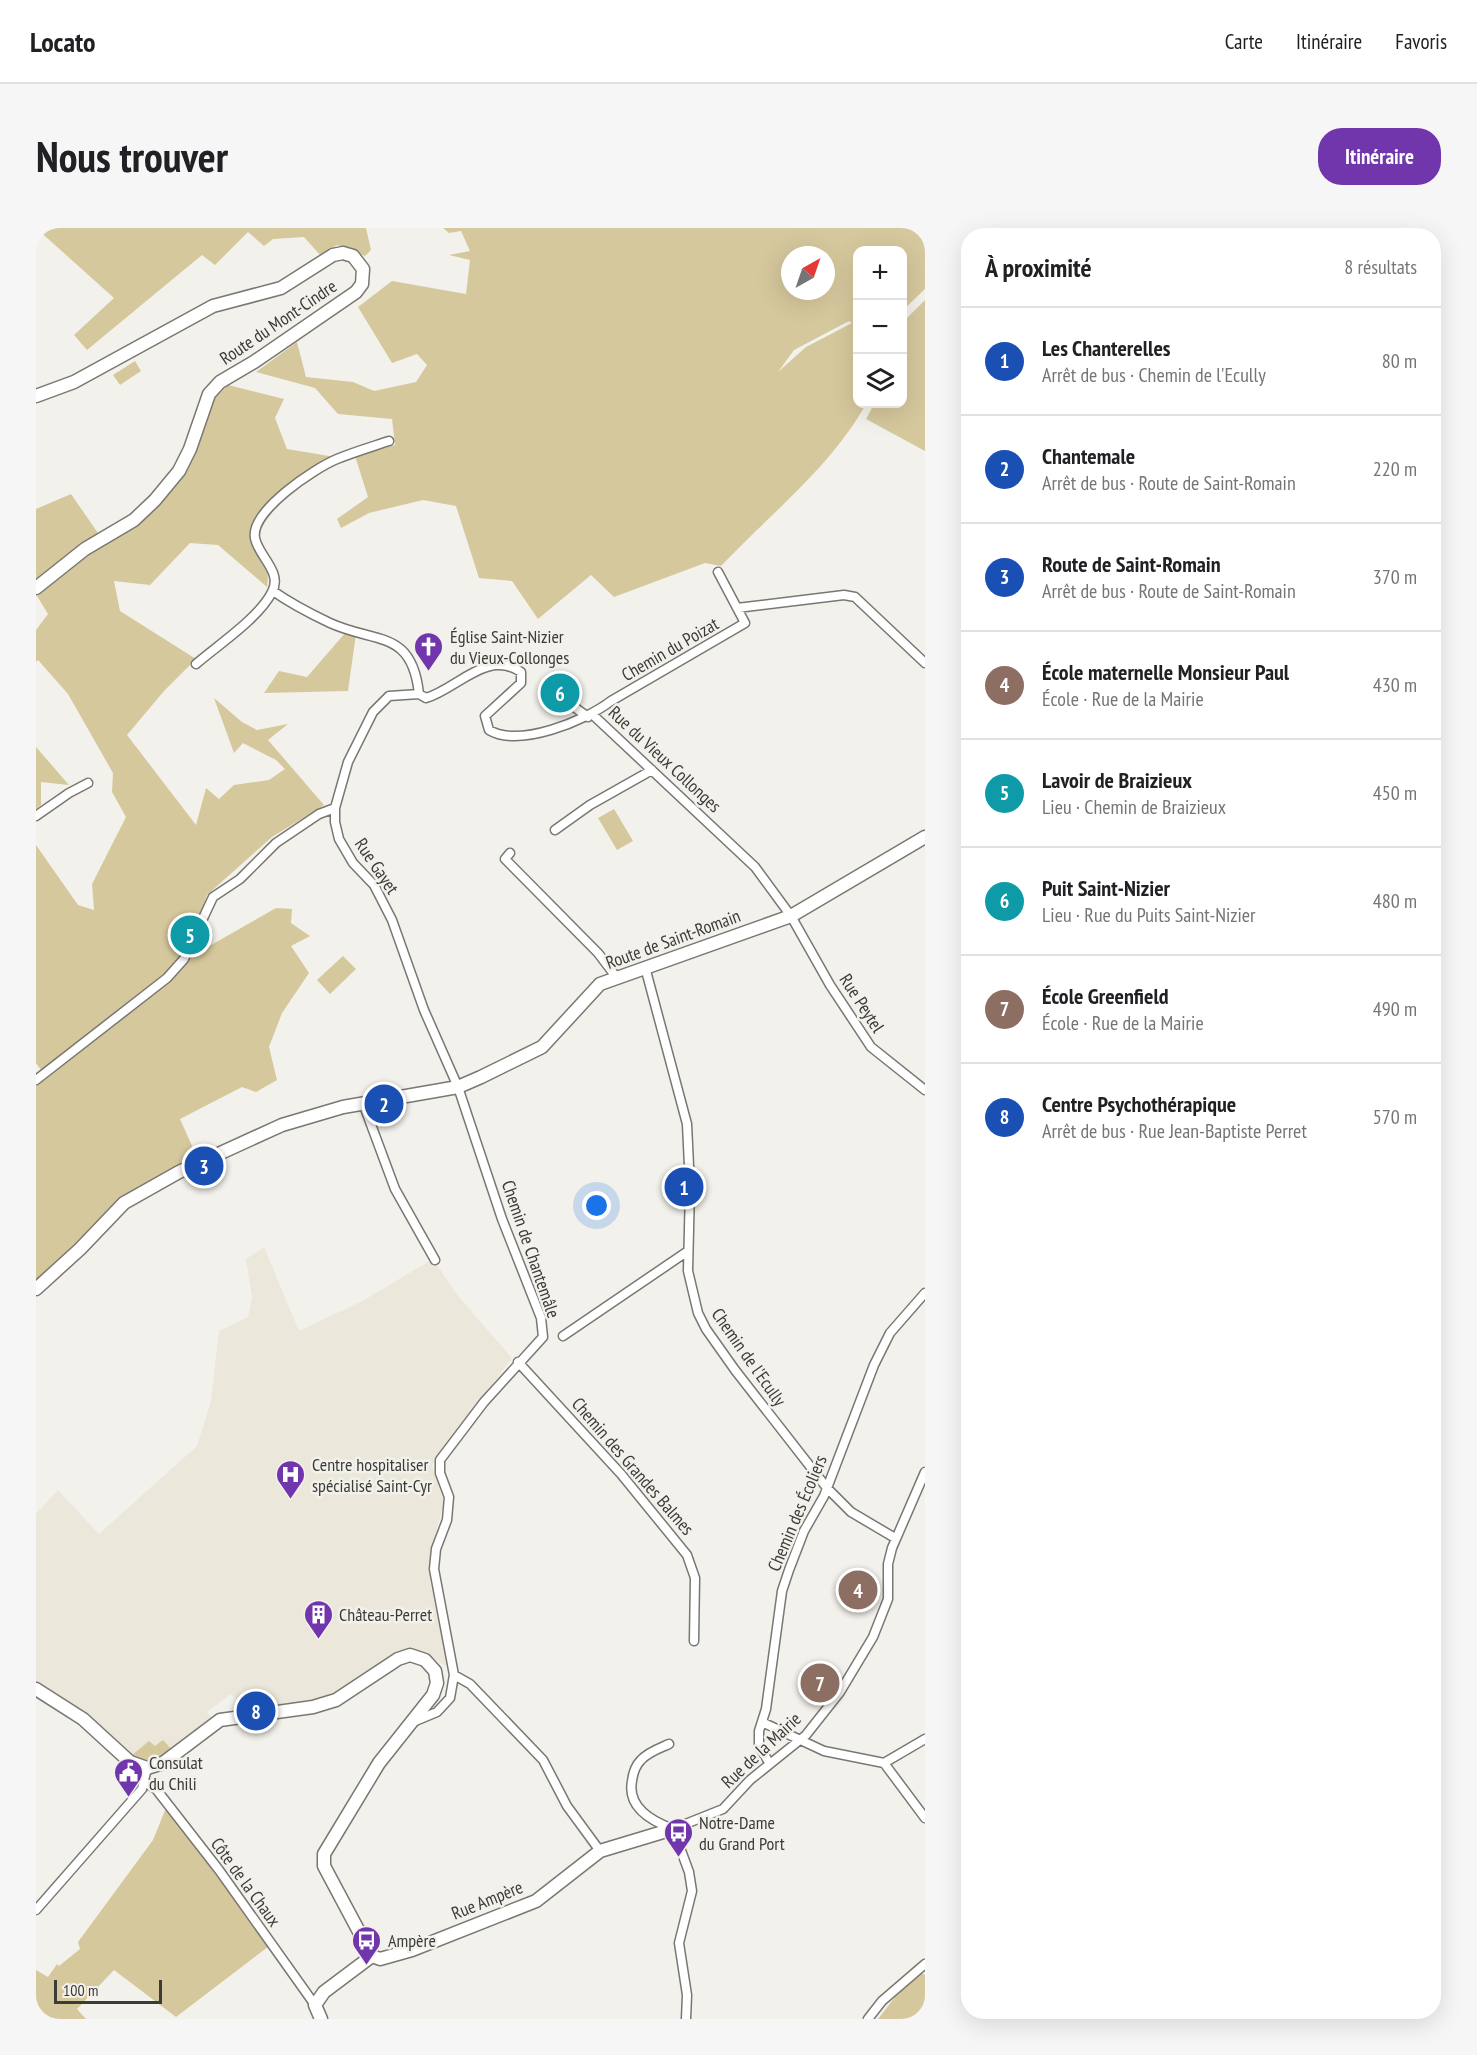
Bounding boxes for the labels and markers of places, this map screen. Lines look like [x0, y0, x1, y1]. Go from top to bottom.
place label: Église Saint-Nizier du Vieux-Collonges [450, 625, 569, 669]
church icon: Église Saint-Nizier du Vieux-Collonges [413, 630, 445, 672]
pin: 6 [540, 670, 580, 716]
pin: 5 [170, 912, 210, 958]
pin: 2 [364, 1082, 404, 1126]
pin: 3 [184, 1144, 224, 1188]
pin: 1 [664, 1164, 704, 1210]
place label: Centre hospitaliser spécialisé Saint-Cyr [312, 1453, 432, 1497]
hospital icon: Centre hospitaliser spécialisé Saint-Cyr [275, 1458, 307, 1500]
pin: 4 [838, 1568, 878, 1612]
building icon: Château-Perret [302, 1598, 334, 1640]
place label: Château-Perret [339, 1603, 432, 1626]
pin: 7 [800, 1660, 840, 1706]
pin: 8 [236, 1688, 276, 1734]
place label: Consulat du Chili [149, 1751, 203, 1795]
public building icon: Consulat du Chili [112, 1756, 144, 1798]
place label: Notre-Dame du Grand Port [699, 1811, 785, 1855]
bus stop icon: Notre-Dame du Grand Port [662, 1816, 694, 1858]
bus stop icon: Ampère [351, 1924, 383, 1966]
place label: Ampère [388, 1929, 436, 1952]

